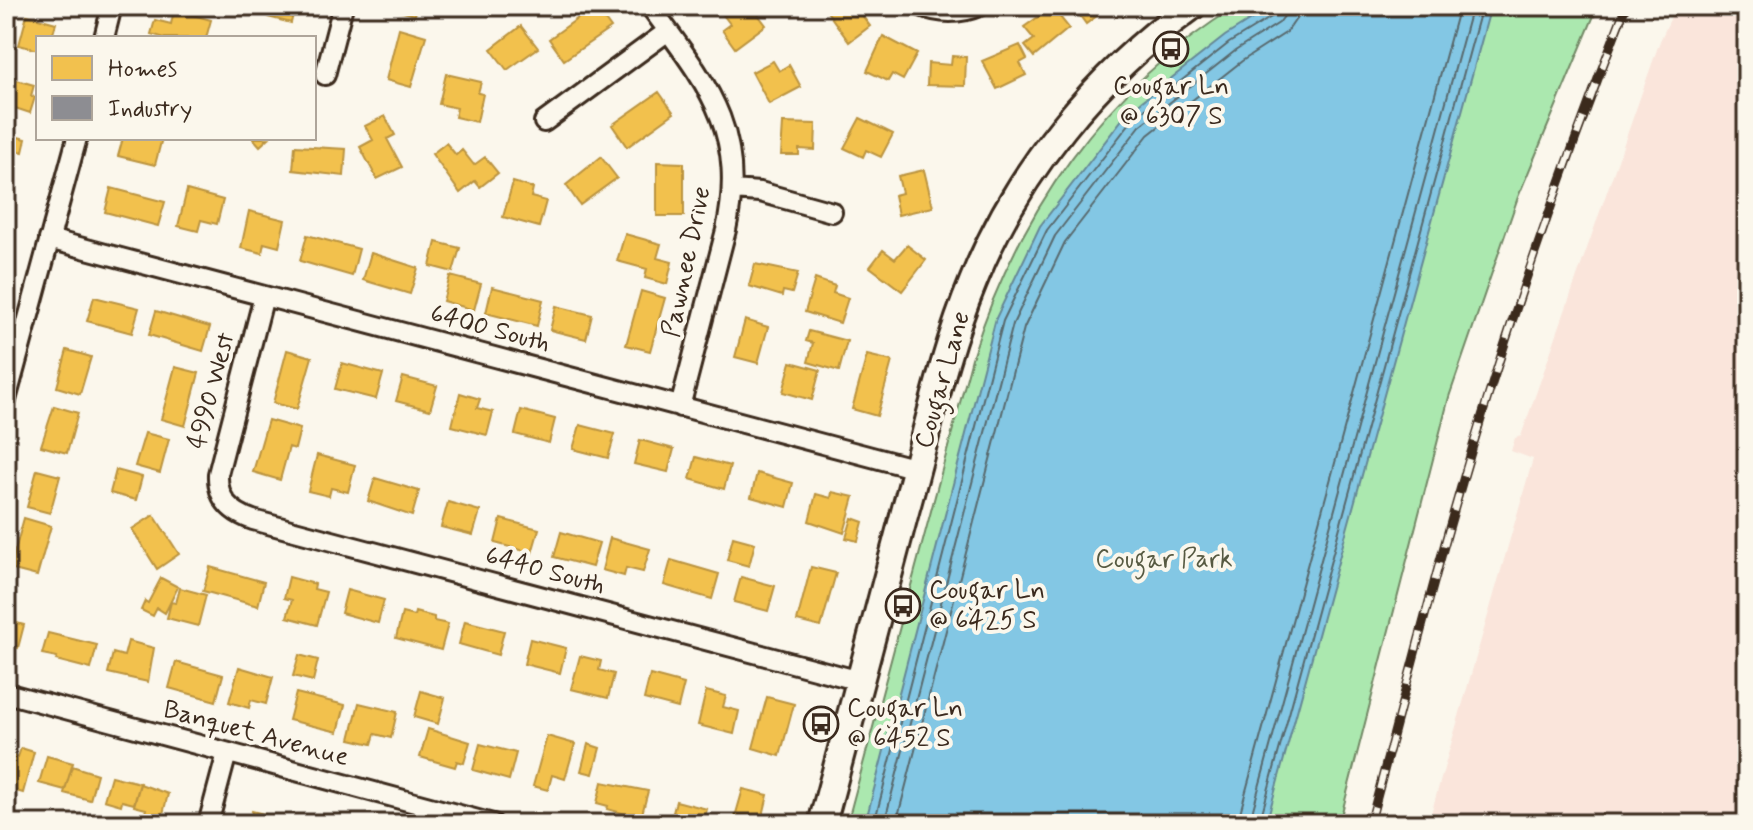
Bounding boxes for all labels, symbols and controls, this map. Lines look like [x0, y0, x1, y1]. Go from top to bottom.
bus stop icon: Cougar Ln @ 6307 S [1152, 30, 1190, 68]
legend [36, 36, 316, 140]
text: Homes [108, 54, 177, 85]
place label: Cougar Ln @ 6307 S [1113, 70, 1229, 134]
text: Industry [108, 94, 192, 125]
street label: Pawnee Drive [654, 183, 720, 341]
street label: 6400 South [426, 297, 554, 361]
street label: Cougar Lane [907, 307, 982, 453]
street label: 4990 West [180, 329, 244, 453]
street label: 6440 South [481, 539, 609, 603]
park label: Cougar Park [1095, 543, 1233, 580]
place label: Cougar Ln @ 6425 S [929, 574, 1045, 638]
bus stop icon: Cougar Ln @ 6425 S [884, 587, 922, 625]
place label: Cougar Ln @ 6452 S [847, 692, 963, 756]
street label: Banquet Avenue [160, 693, 353, 775]
bus stop icon: Cougar Ln @ 6452 S [802, 705, 840, 743]

